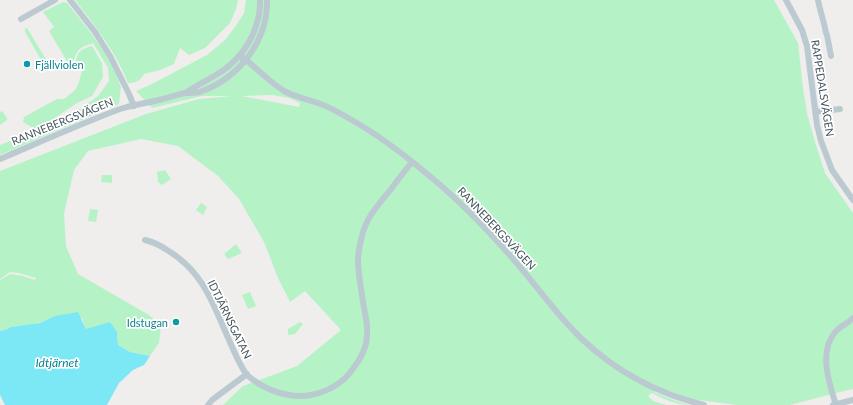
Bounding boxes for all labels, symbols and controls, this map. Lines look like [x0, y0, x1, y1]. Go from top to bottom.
street label: RAPPEDALSVÄGEN [809, 39, 837, 137]
place label: Fjällviolen [35, 58, 84, 71]
marker: Fjällviolen [22, 59, 32, 69]
street label: RANNEBERGSVÄGEN [9, 95, 115, 147]
street label: RANNEBERGSVÄGEN [455, 184, 539, 272]
street label: IDTJÄRNSGATAN [205, 277, 255, 361]
place label: Idstugan [127, 316, 168, 329]
marker: Idstugan [171, 317, 181, 327]
water label: Idtjärnet [36, 355, 79, 370]

